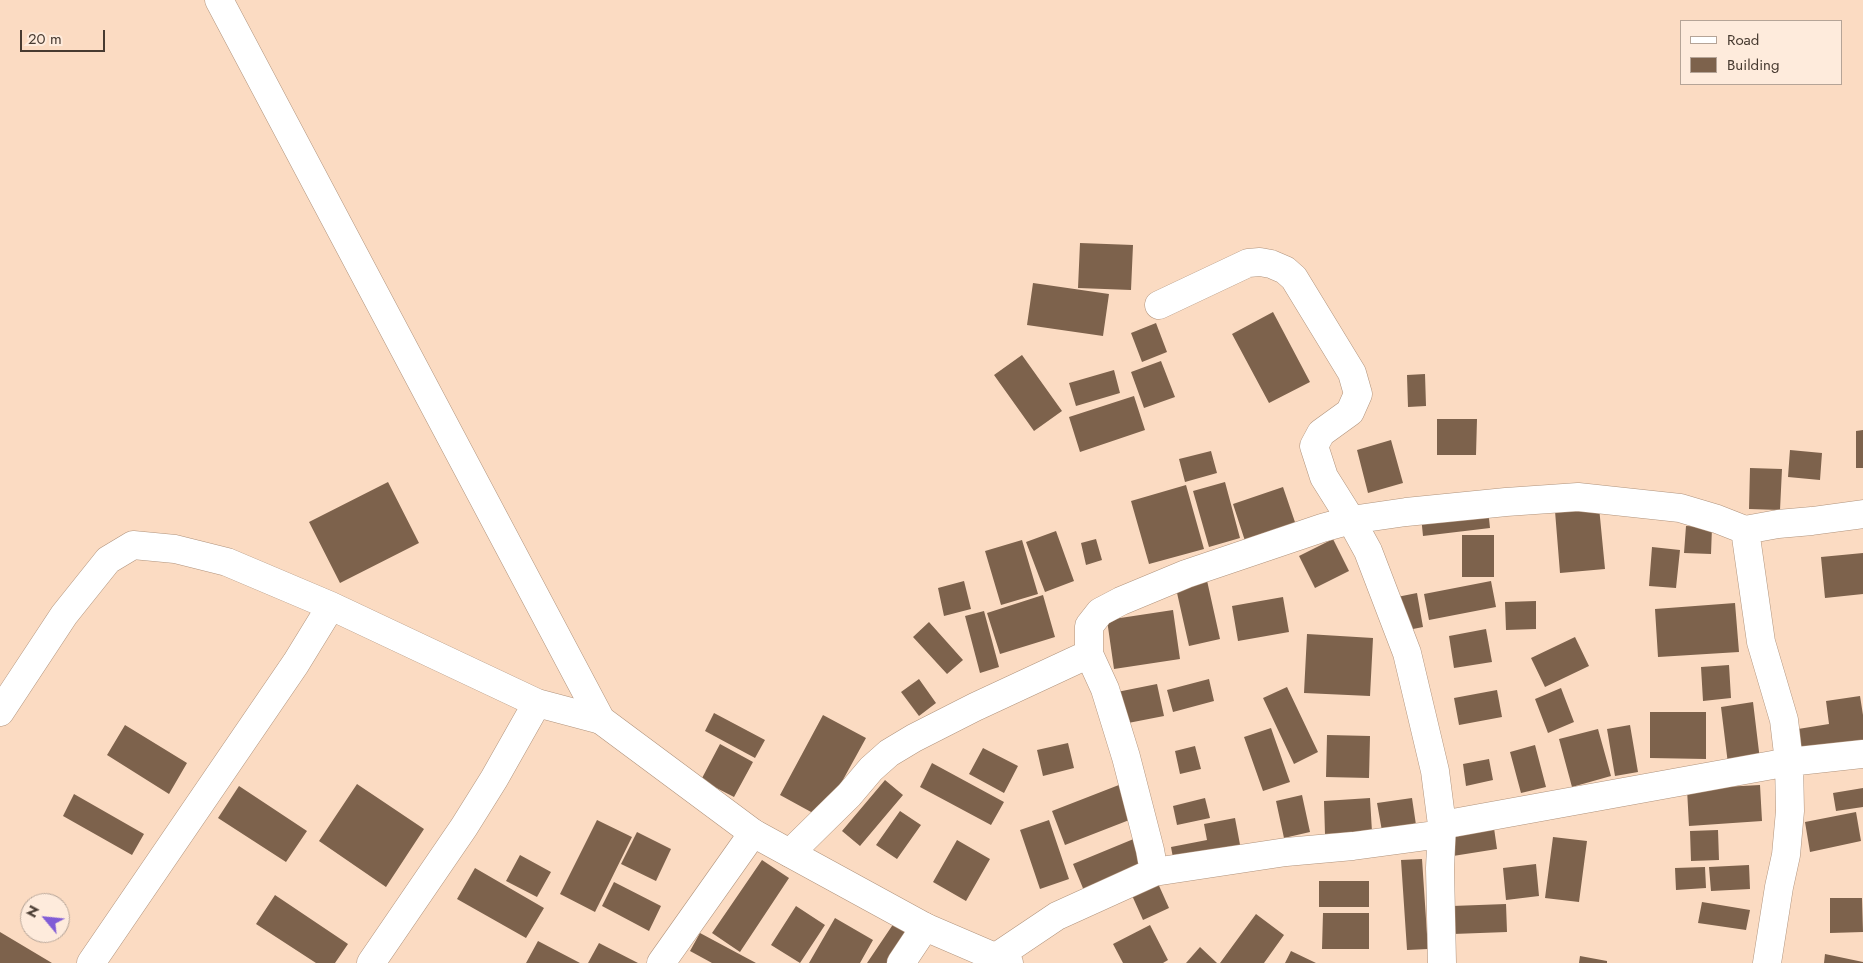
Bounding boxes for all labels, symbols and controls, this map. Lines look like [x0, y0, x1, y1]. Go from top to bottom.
scale bar [22, 20, 108, 52]
legend [1680, 20, 1843, 85]
text: 20 m [28, 28, 62, 50]
text: Road [1727, 29, 1759, 51]
text: Building [1727, 54, 1779, 76]
north arrow [20, 893, 70, 943]
text: N [21, 902, 44, 921]

